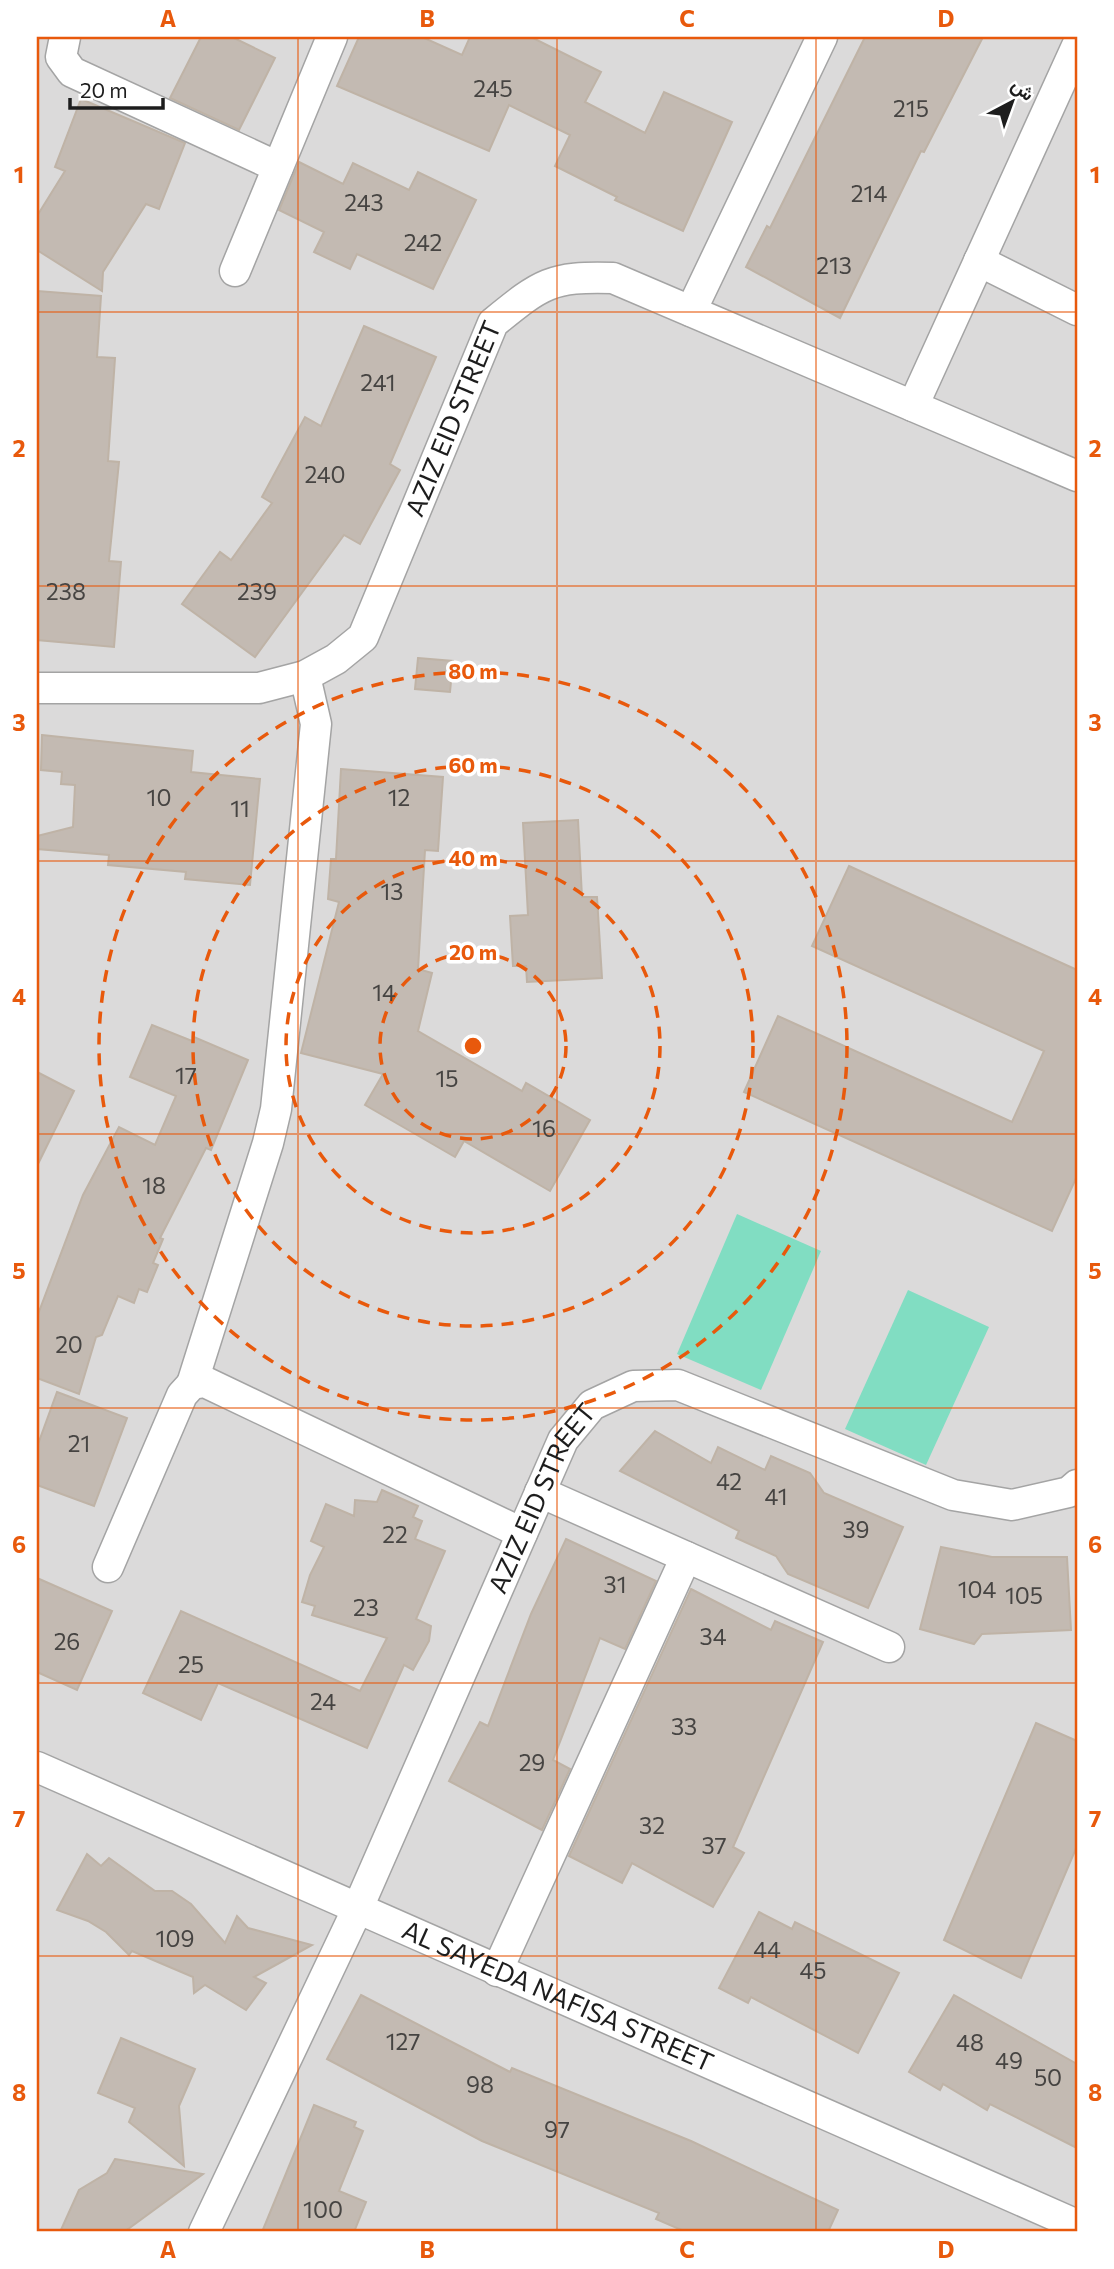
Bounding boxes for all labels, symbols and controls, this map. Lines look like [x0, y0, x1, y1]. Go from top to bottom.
text: A [160, 4, 177, 32]
text: B [419, 4, 435, 32]
text: C [679, 4, 695, 32]
text: D [938, 4, 955, 32]
scale bar [70, 66, 163, 110]
north arrow [978, 66, 1048, 136]
text: ش [1007, 73, 1040, 106]
house number: 245 [473, 74, 513, 102]
text: 20 m [80, 77, 128, 102]
house number: 215 [893, 94, 929, 122]
text: 1 [14, 160, 24, 188]
text: 1 [1090, 160, 1100, 188]
house number: 214 [851, 179, 887, 207]
house number: 243 [344, 188, 384, 216]
house number: 242 [404, 228, 442, 256]
house number: 213 [816, 251, 852, 279]
street label: AZIZ EID STREET [398, 316, 506, 520]
house number: 241 [360, 368, 396, 396]
text: 2 [12, 434, 26, 462]
text: 2 [1088, 434, 1102, 462]
house number: 240 [304, 460, 346, 488]
house number: 238 [46, 577, 86, 605]
house number: 239 [237, 577, 277, 605]
text: 80 m [448, 658, 498, 683]
text: 3 [12, 708, 26, 736]
text: 3 [1088, 708, 1102, 736]
text: 60 m [448, 752, 498, 777]
house number: 10 [147, 783, 171, 811]
house number: 12 [388, 783, 410, 811]
house number: 11 [230, 794, 250, 822]
text: 40 m [448, 845, 498, 870]
house number: 13 [381, 877, 403, 905]
text: 20 m [449, 939, 497, 964]
house number: 14 [372, 978, 396, 1006]
text: 4 [12, 982, 26, 1010]
text: 4 [1088, 982, 1102, 1010]
centre of rings [461, 1034, 485, 1058]
house number: 17 [175, 1061, 197, 1089]
house number: 15 [435, 1064, 459, 1092]
house number: 16 [532, 1114, 556, 1142]
house number: 18 [142, 1171, 166, 1199]
text: 5 [12, 1256, 26, 1284]
text: 5 [1088, 1256, 1102, 1284]
house number: 20 [55, 1330, 83, 1358]
street label: AZIZ EID STREET [481, 1396, 601, 1598]
house number: 21 [68, 1429, 90, 1457]
house number: 42 [716, 1467, 742, 1495]
house number: 41 [765, 1482, 787, 1510]
house number: 39 [842, 1515, 870, 1543]
house number: 22 [382, 1520, 408, 1548]
text: 6 [12, 1530, 26, 1558]
text: 6 [1088, 1530, 1102, 1558]
house number: 31 [604, 1570, 626, 1598]
house number: 104 [958, 1575, 997, 1603]
house number: 105 [1005, 1581, 1043, 1609]
house number: 23 [353, 1593, 379, 1621]
house number: 34 [700, 1622, 727, 1650]
house number: 26 [54, 1627, 80, 1655]
house number: 25 [178, 1650, 204, 1678]
house number: 24 [310, 1687, 336, 1715]
house number: 33 [671, 1712, 697, 1740]
house number: 29 [519, 1748, 545, 1776]
text: 7 [13, 1804, 25, 1832]
text: 7 [1089, 1804, 1101, 1832]
house number: 32 [639, 1811, 665, 1839]
house number: 37 [701, 1831, 727, 1859]
street label: AL SAYEDA NAFISA STREET [398, 1913, 719, 2077]
house number: 109 [156, 1924, 194, 1952]
house number: 44 [753, 1935, 781, 1963]
house number: 45 [799, 1956, 827, 1984]
house number: 127 [386, 2027, 420, 2055]
house number: 48 [956, 2028, 984, 2056]
house number: 49 [995, 2046, 1023, 2074]
house number: 50 [1034, 2063, 1062, 2091]
house number: 98 [466, 2070, 494, 2098]
text: 8 [12, 2078, 26, 2106]
text: 8 [1088, 2078, 1102, 2106]
house number: 97 [544, 2115, 570, 2143]
house number: 100 [303, 2195, 343, 2223]
text: A [160, 2235, 177, 2263]
text: B [419, 2235, 435, 2263]
text: C [679, 2235, 695, 2263]
text: D [938, 2235, 955, 2263]

